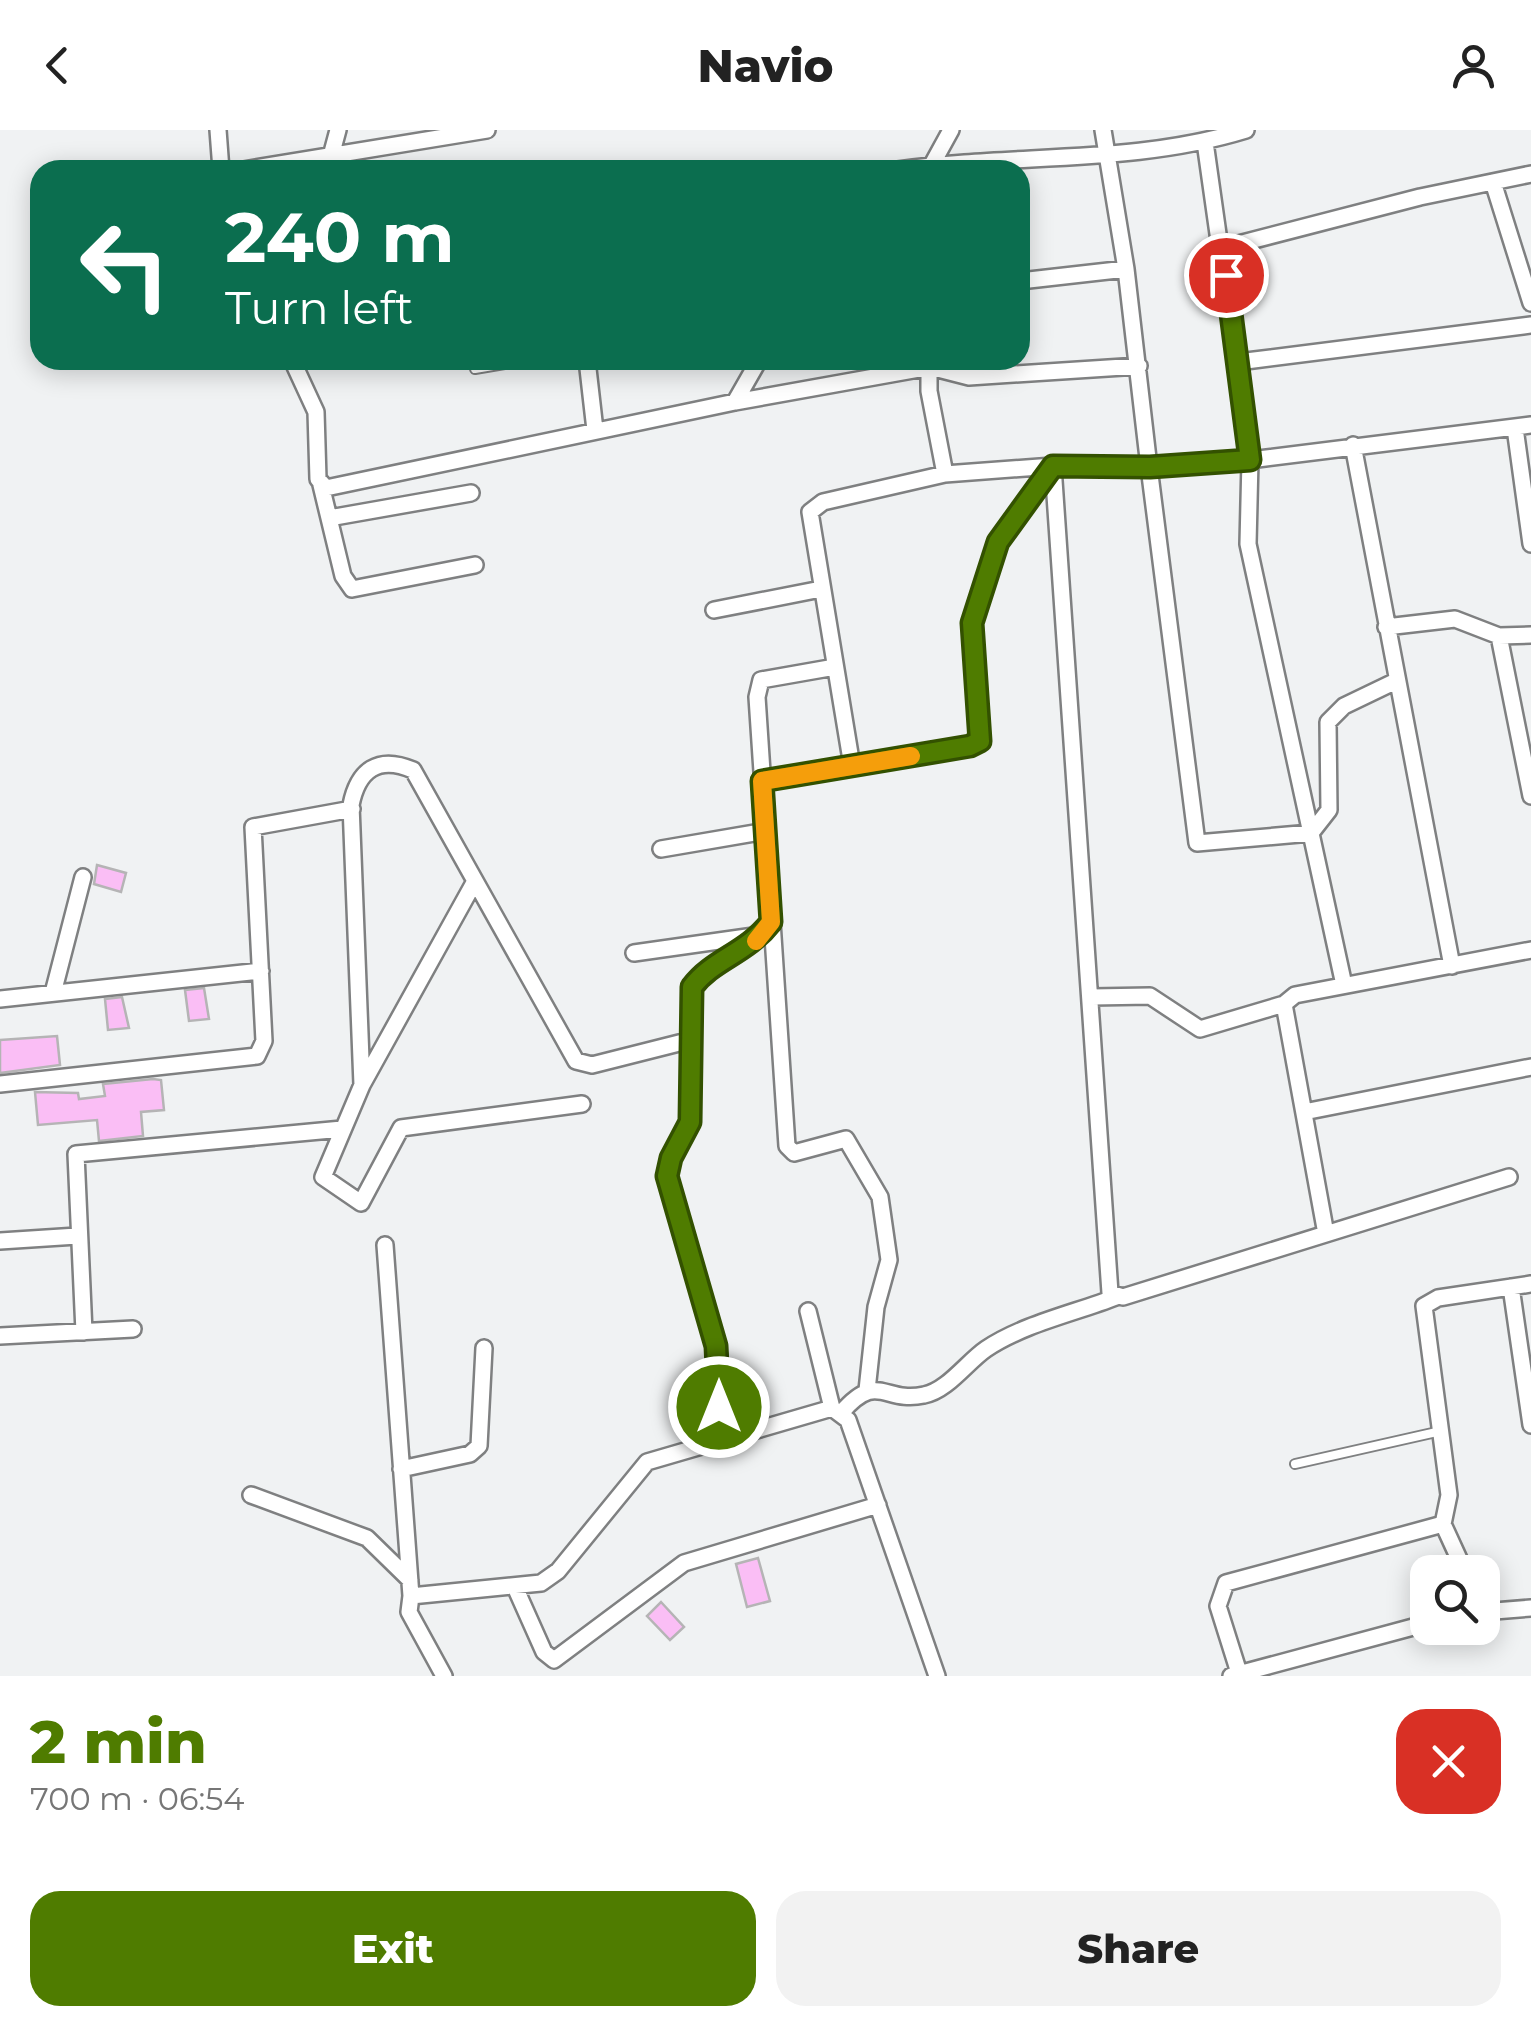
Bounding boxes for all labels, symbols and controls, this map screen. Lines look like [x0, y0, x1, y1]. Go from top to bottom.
icon: back [30, 38, 85, 93]
text: Navio [697, 38, 834, 93]
icon: person [1446, 38, 1501, 93]
text: 240 m [225, 194, 455, 280]
icon: left [60, 200, 190, 330]
pin [1184, 233, 1269, 318]
icon: arrive [1199, 248, 1254, 303]
text: Turn left [225, 280, 413, 335]
position arrow [667, 1355, 771, 1459]
map controls [1410, 1555, 1500, 1645]
button: search [1410, 1555, 1500, 1645]
text: 2 min [30, 1705, 207, 1778]
button: close [1396, 1709, 1501, 1814]
text: 700 m · 06:54 [30, 1779, 244, 1818]
button: Exit [30, 1891, 756, 2006]
button: Share [776, 1891, 1501, 2006]

